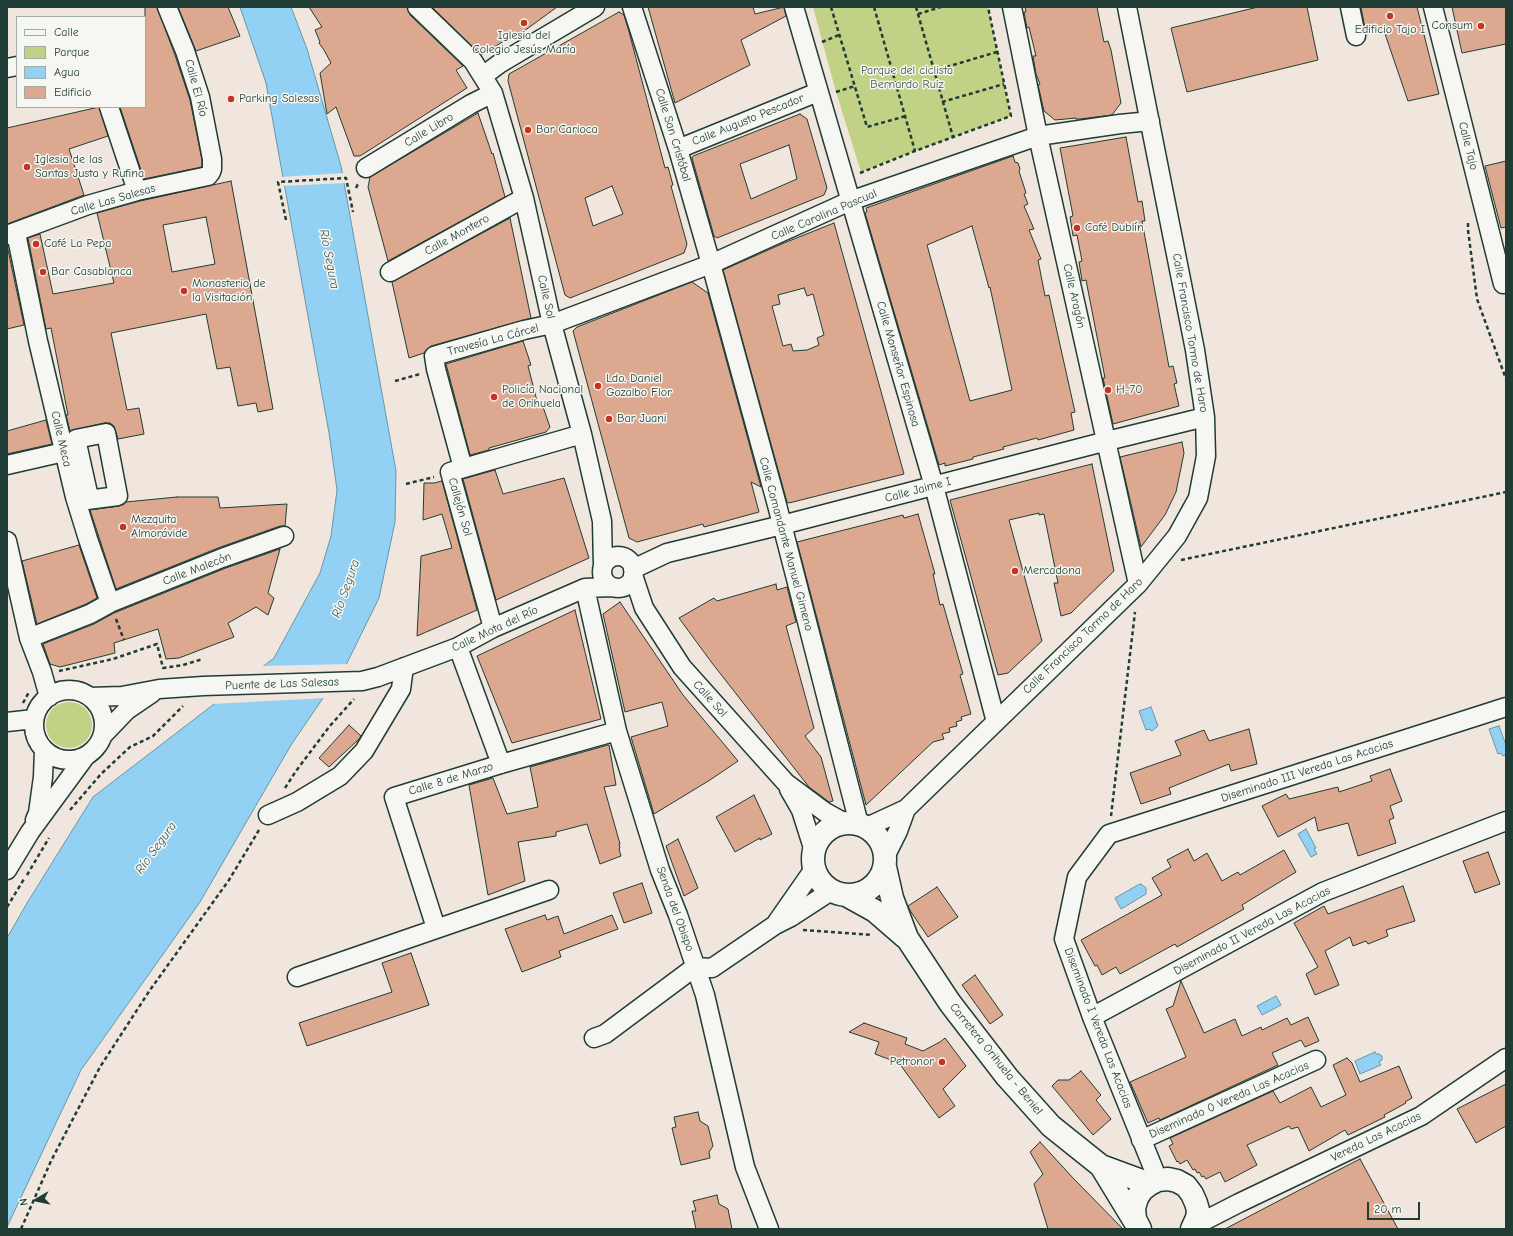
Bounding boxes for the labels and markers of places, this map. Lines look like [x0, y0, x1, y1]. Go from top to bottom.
marker: Edificio Tajo I [1385, 11, 1395, 21]
marker: Iglesia del Colegio Jesús María [519, 18, 529, 28]
place label: Consum [1432, 19, 1473, 33]
marker: Consum [1476, 21, 1486, 31]
place label: Edificio Tajo I [1355, 23, 1425, 37]
place label: Iglesia del Colegio Jesús María [472, 29, 576, 57]
place label: Parking Salesas [239, 92, 319, 106]
marker: Parking Salesas [226, 94, 236, 104]
place label: Bar Carioca [536, 123, 598, 137]
marker: Bar Carioca [523, 125, 533, 135]
place label: Iglesia de las Santas Justa y Rufina [35, 153, 144, 181]
marker: Iglesia de las Santas Justa y Rufina [22, 162, 32, 172]
place label: Café Dublín [1085, 221, 1144, 235]
marker: Café Dublín [1072, 223, 1082, 233]
place label: Café La Pepa [44, 237, 111, 251]
marker: Café La Pepa [31, 239, 41, 249]
place label: Bar Casablanca [51, 265, 132, 279]
marker: Bar Casablanca [38, 267, 48, 277]
place label: Monasterio de la Visitación [192, 277, 266, 305]
marker: Monasterio de la Visitación [179, 286, 189, 296]
place label: Ldo. Daniel Gozalbo Flor [606, 372, 672, 400]
marker: Ldo. Daniel Gozalbo Flor [593, 381, 603, 391]
place label: Policía Nacional de Orihuela [502, 383, 583, 411]
place label: H-70 [1116, 383, 1142, 397]
marker: H-70 [1103, 385, 1113, 395]
marker: Policía Nacional de Orihuela [489, 392, 499, 402]
place label: Bar Juani [617, 412, 667, 426]
marker: Bar Juani [604, 414, 614, 424]
place label: Mezquita Almorávide [131, 513, 188, 541]
marker: Mezquita Almorávide [118, 522, 128, 532]
place label: Mercadona [1023, 564, 1081, 578]
marker: Mercadona [1010, 566, 1020, 576]
place label: Petronor [890, 1055, 934, 1069]
marker: Petronor [937, 1057, 947, 1067]

